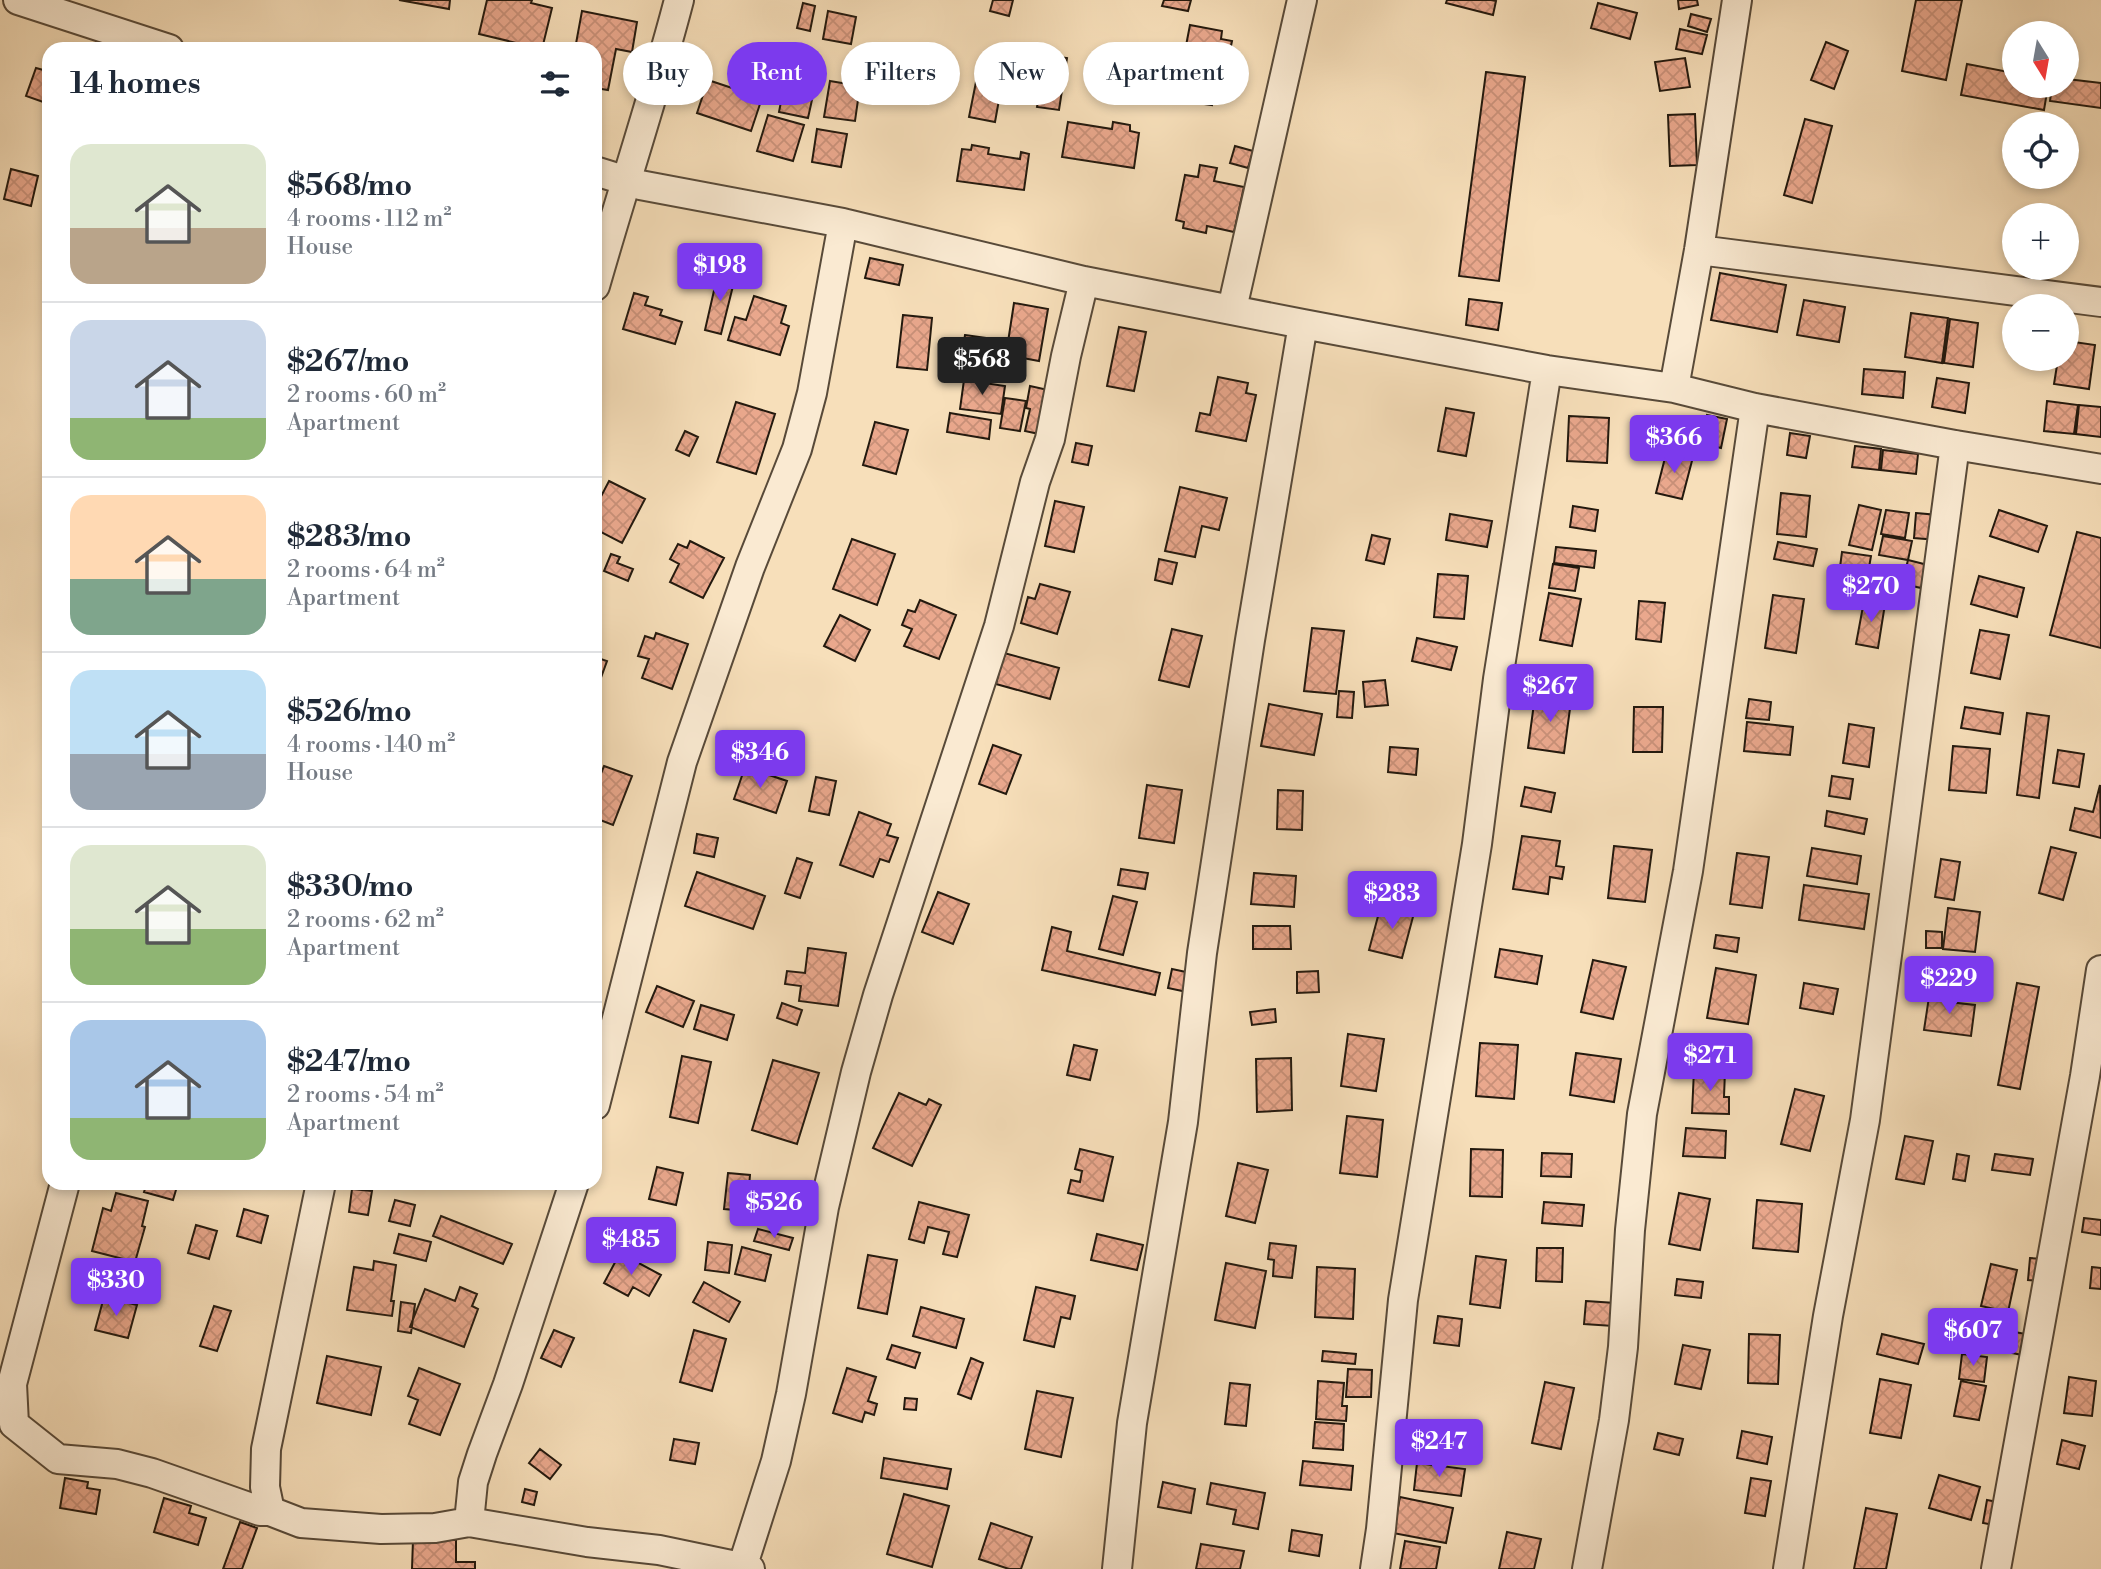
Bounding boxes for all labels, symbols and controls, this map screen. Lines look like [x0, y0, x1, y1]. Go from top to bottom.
north arrow [2002, 21, 2079, 98]
map controls [2002, 21, 2079, 371]
chip: Buy [623, 42, 713, 105]
chip: Rent [727, 42, 827, 105]
chip: Filters [841, 42, 960, 105]
chip: New [974, 42, 1069, 105]
chip: Apartment [1083, 42, 1249, 105]
text: 14 homes [70, 65, 201, 103]
icon: filters [536, 65, 574, 103]
button: locate [2002, 112, 2079, 189]
text: $568/mo [287, 167, 412, 205]
icon: home [126, 172, 210, 256]
button: + [2002, 203, 2079, 280]
text: 4 rooms · 112 m² [287, 205, 452, 233]
text: House [287, 233, 353, 261]
pin: $198 [679, 244, 761, 303]
text: $198 [693, 252, 747, 280]
button: − [2002, 294, 2079, 371]
pin: $568 [941, 338, 1023, 397]
text: $267/mo [287, 343, 409, 381]
text: $568 [953, 346, 1011, 374]
icon: home [126, 348, 210, 432]
text: 2 rooms · 60 m² [287, 381, 446, 409]
text: Apartment [287, 409, 400, 437]
pin: $366 [1633, 416, 1715, 475]
text: $366 [1646, 424, 1702, 452]
text: $283/mo [287, 518, 411, 556]
icon: home [126, 523, 210, 607]
text: 2 rooms · 64 m² [287, 556, 445, 584]
pin: $270 [1830, 564, 1912, 624]
text: $270 [1842, 573, 1900, 601]
text: Apartment [287, 584, 400, 612]
pin: $267 [1509, 664, 1591, 724]
text: $267 [1523, 673, 1578, 701]
text: $526/mo [287, 693, 412, 731]
icon: home [126, 698, 210, 782]
pin: $346 [719, 730, 801, 790]
text: 4 rooms · 140 m² [287, 731, 455, 759]
text: $346 [731, 739, 789, 767]
text: House [287, 759, 353, 787]
text: $330/mo [287, 868, 413, 906]
pin: $283 [1351, 872, 1433, 931]
icon: home [126, 873, 210, 957]
text: $283 [1364, 880, 1420, 908]
text: 2 rooms · 62 m² [287, 906, 444, 934]
text: Apartment [287, 934, 400, 962]
pin: $229 [1908, 956, 1990, 1016]
text: $229 [1921, 965, 1977, 993]
pin: $271 [1669, 1034, 1751, 1093]
text: $271 [1683, 1042, 1737, 1070]
text: $247/mo [287, 1043, 411, 1081]
icon: home [126, 1048, 210, 1132]
text: 2 rooms · 54 m² [287, 1081, 444, 1109]
text: Apartment [287, 1109, 400, 1137]
pin: $526 [733, 1180, 815, 1240]
text: $526 [746, 1189, 802, 1217]
pin: $485 [590, 1218, 672, 1277]
text: $485 [602, 1226, 660, 1254]
pin: $330 [75, 1258, 157, 1318]
text: $330 [87, 1267, 145, 1295]
pin: $607 [1932, 1308, 2014, 1368]
text: $607 [1944, 1317, 2002, 1345]
pin: $247 [1398, 1420, 1480, 1479]
text: $247 [1411, 1428, 1467, 1456]

